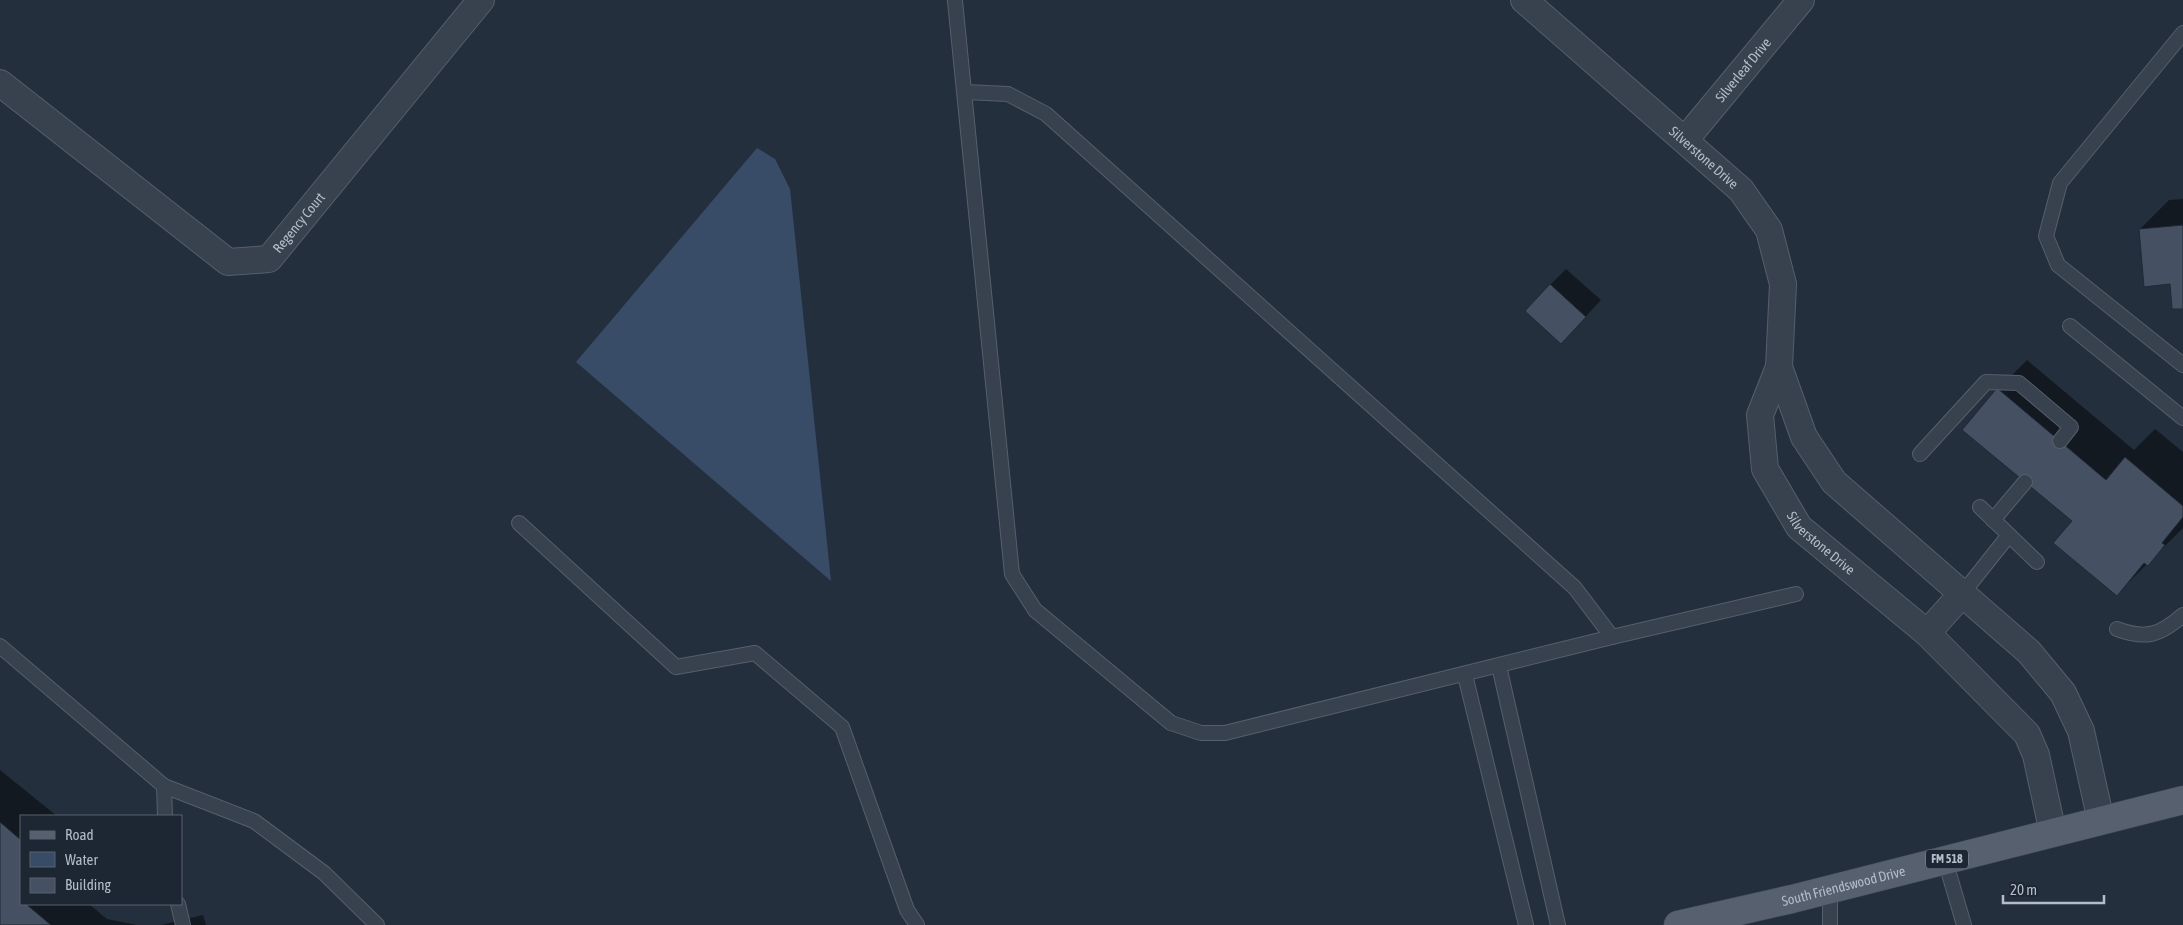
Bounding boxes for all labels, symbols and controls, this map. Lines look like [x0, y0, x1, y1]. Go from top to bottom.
street label: Silverleaf Drive [1712, 35, 1774, 105]
street label: Silverstone Drive [1666, 123, 1742, 192]
street label: Regency Court [270, 189, 328, 256]
street label: Silverstone Drive [1784, 509, 1858, 578]
legend [20, 815, 182, 905]
text: Road [65, 826, 94, 843]
road number: FM 518 [1926, 850, 1968, 869]
text: Water [65, 851, 98, 868]
street label: South Friendswood Drive [1780, 863, 1907, 909]
scale bar [2003, 872, 2104, 904]
text: Building [65, 876, 111, 893]
text: 20 m [2010, 881, 2037, 898]

